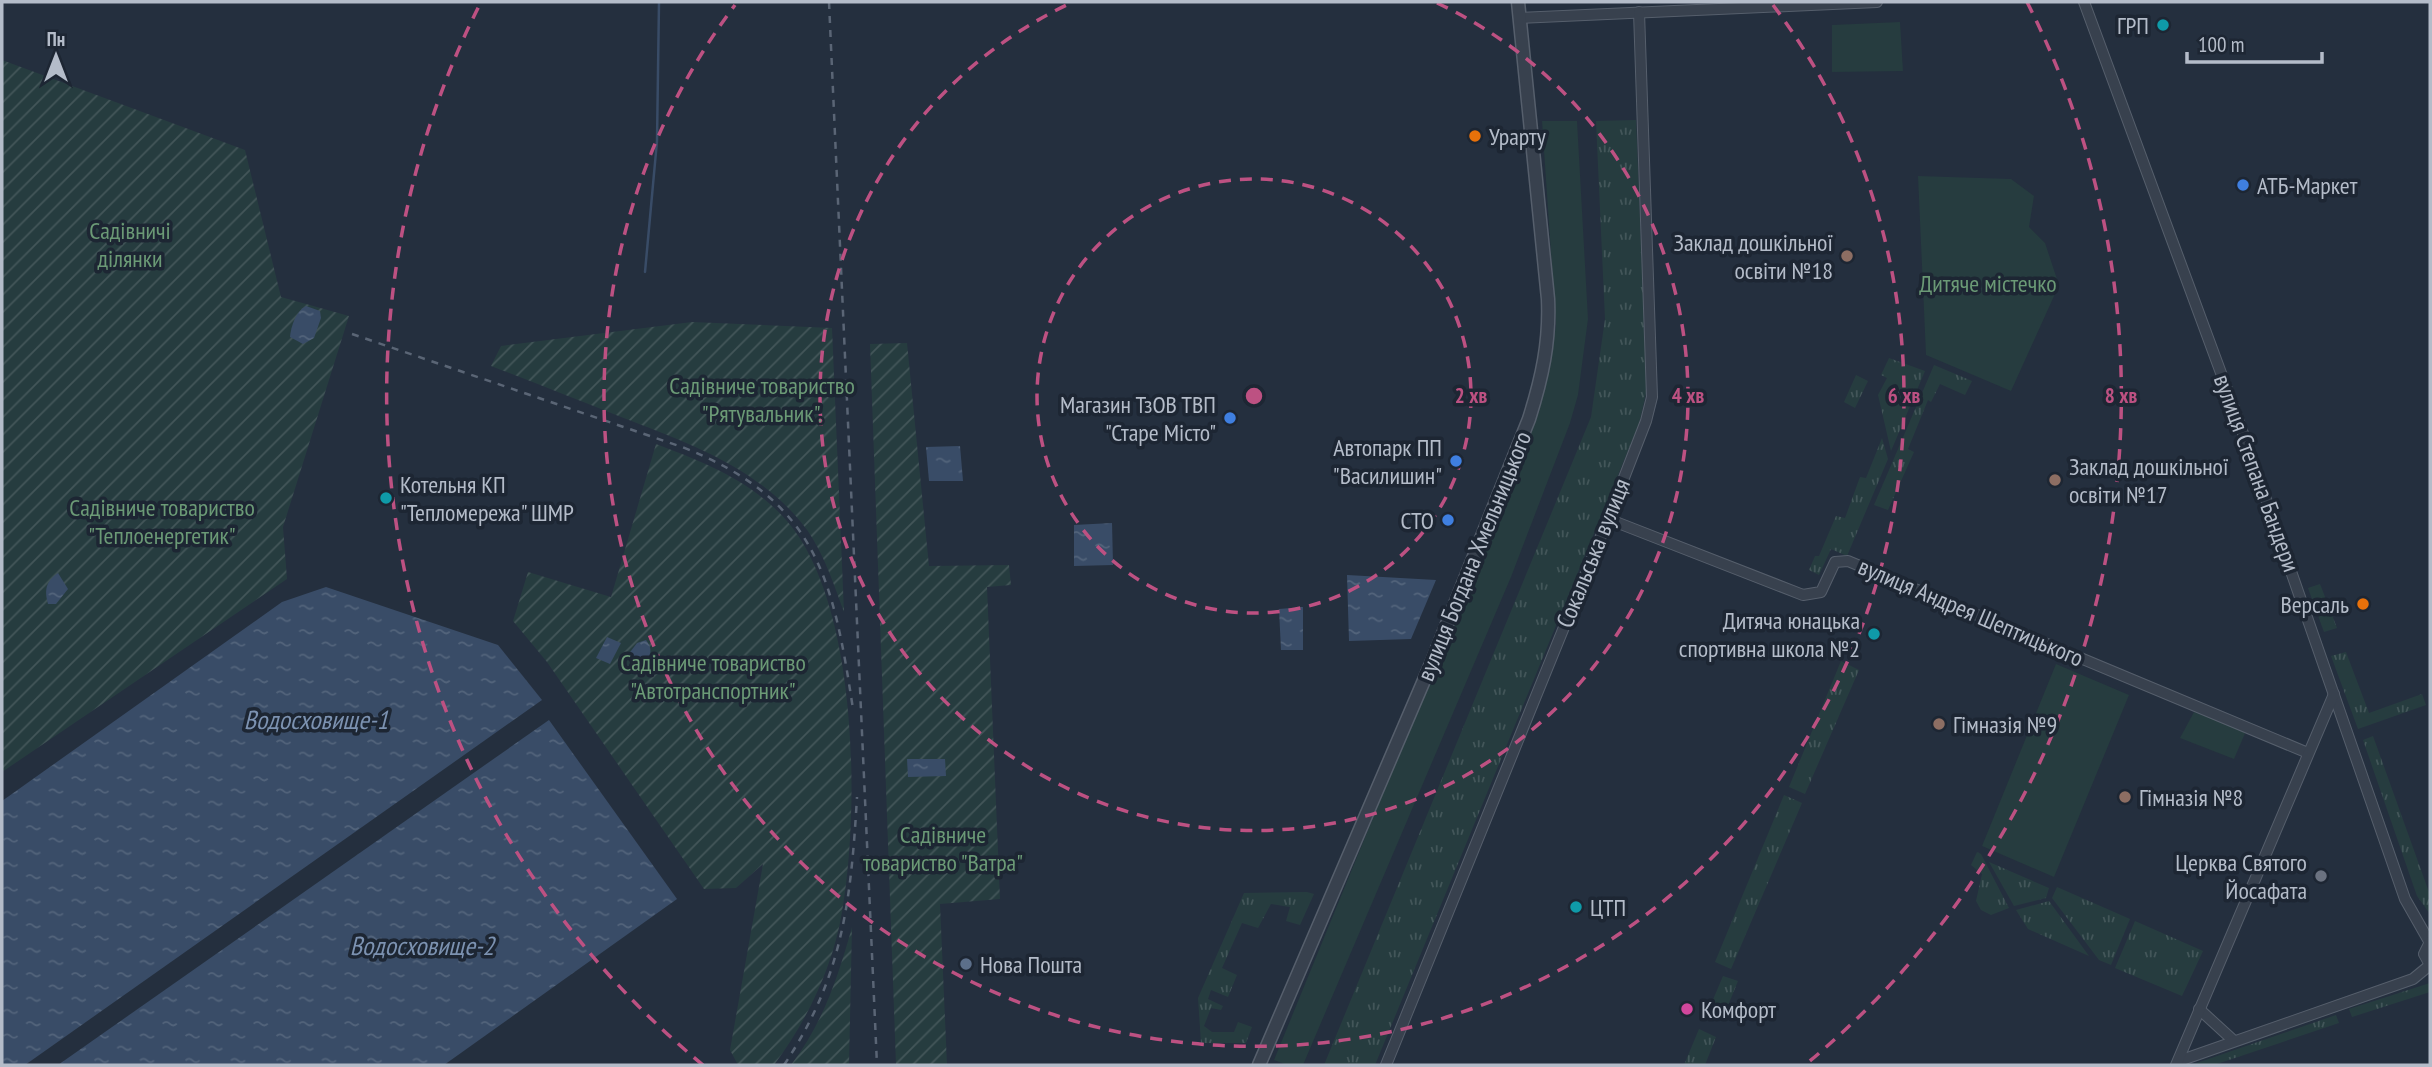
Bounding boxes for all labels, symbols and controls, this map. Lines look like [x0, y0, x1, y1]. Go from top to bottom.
place label: ГРП [2117, 10, 2149, 41]
marker: ГРП [2155, 17, 2171, 33]
north arrow [21, 21, 91, 91]
scale bar [2187, 21, 2322, 65]
text: Пн [47, 27, 65, 51]
text: 100 m [2198, 31, 2244, 58]
place label: Урарту [1489, 121, 1546, 152]
marker: Урарту [1467, 128, 1483, 144]
place label: АТБ-Маркет [2257, 170, 2358, 201]
marker: АТБ-Маркет [2235, 177, 2251, 193]
park label: Садівничі ділянки [89, 215, 171, 274]
place label: Заклад дошкільної освіти №18 [1673, 227, 1833, 286]
marker: Заклад дошкільної освіти №18 [1839, 248, 1855, 264]
park label: Дитяче містечко [1919, 268, 2057, 299]
park label: Садівниче товариство "Рятувальник". [669, 370, 855, 429]
street label: вулиця Степана Бандери [2207, 370, 2307, 576]
text: 2 хв [1455, 382, 1487, 409]
text: 4 хв [1672, 382, 1704, 409]
text: 6 хв [1888, 382, 1920, 409]
text: 8 хв [2105, 382, 2137, 409]
centre of rings [1242, 384, 1266, 408]
place label: Магазин ТзОВ ТВП "Старе Місто" [1060, 389, 1216, 448]
marker: Магазин ТзОВ ТВП "Старе Місто" [1222, 410, 1238, 426]
street label: вулиця Богдана Хмельницького [1410, 427, 1538, 685]
place label: Автопарк ПП "Василишин" [1333, 432, 1442, 491]
place label: Заклад дошкільної освіти №17 [2069, 451, 2229, 510]
marker: Автопарк ПП "Василишин" [1448, 453, 1464, 469]
place label: Котельня КП "Тепломережа" ШМР [400, 469, 574, 528]
marker: Заклад дошкільної освіти №17 [2047, 472, 2063, 488]
street label: Сокальська вулиця [1549, 474, 1637, 632]
marker: Котельня КП "Тепломережа" ШМР [378, 490, 394, 506]
park label: Садівниче товариство "Теплоенергетик" [69, 492, 255, 551]
place label: СТО [1401, 505, 1434, 536]
marker: СТО [1440, 512, 1456, 528]
street label: вулиця Андрея Шептицького [1854, 551, 2088, 673]
place label: Версаль [2280, 589, 2349, 620]
marker: Версаль [2355, 596, 2371, 612]
place label: Дитяча юнацька спортивна школа №2 [1679, 605, 1860, 664]
marker: Дитяча юнацька спортивна школа №2 [1866, 626, 1882, 642]
park label: Садівниче товариство "Автотранспортник" [620, 647, 806, 706]
water label: Водосховище-1 [244, 703, 388, 736]
place label: Гімназія №9 [1953, 709, 2057, 740]
marker: Гімназія №9 [1931, 716, 1947, 732]
place label: Гімназія №8 [2139, 782, 2243, 813]
marker: Гімназія №8 [2117, 789, 2133, 805]
park label: Садівниче товариство "Ватра" [863, 819, 1023, 878]
place label: Церква Святого Йосафата [2175, 847, 2307, 906]
marker: Церква Святого Йосафата [2313, 868, 2329, 884]
place label: ЦТП [1590, 892, 1626, 923]
marker: ЦТП [1568, 899, 1584, 915]
water label: Водосховище-2 [350, 929, 496, 962]
place label: Нова Пошта [980, 949, 1082, 980]
marker: Нова Пошта [958, 956, 974, 972]
place label: Комфорт [1701, 994, 1776, 1025]
marker: Комфорт [1679, 1001, 1695, 1017]

